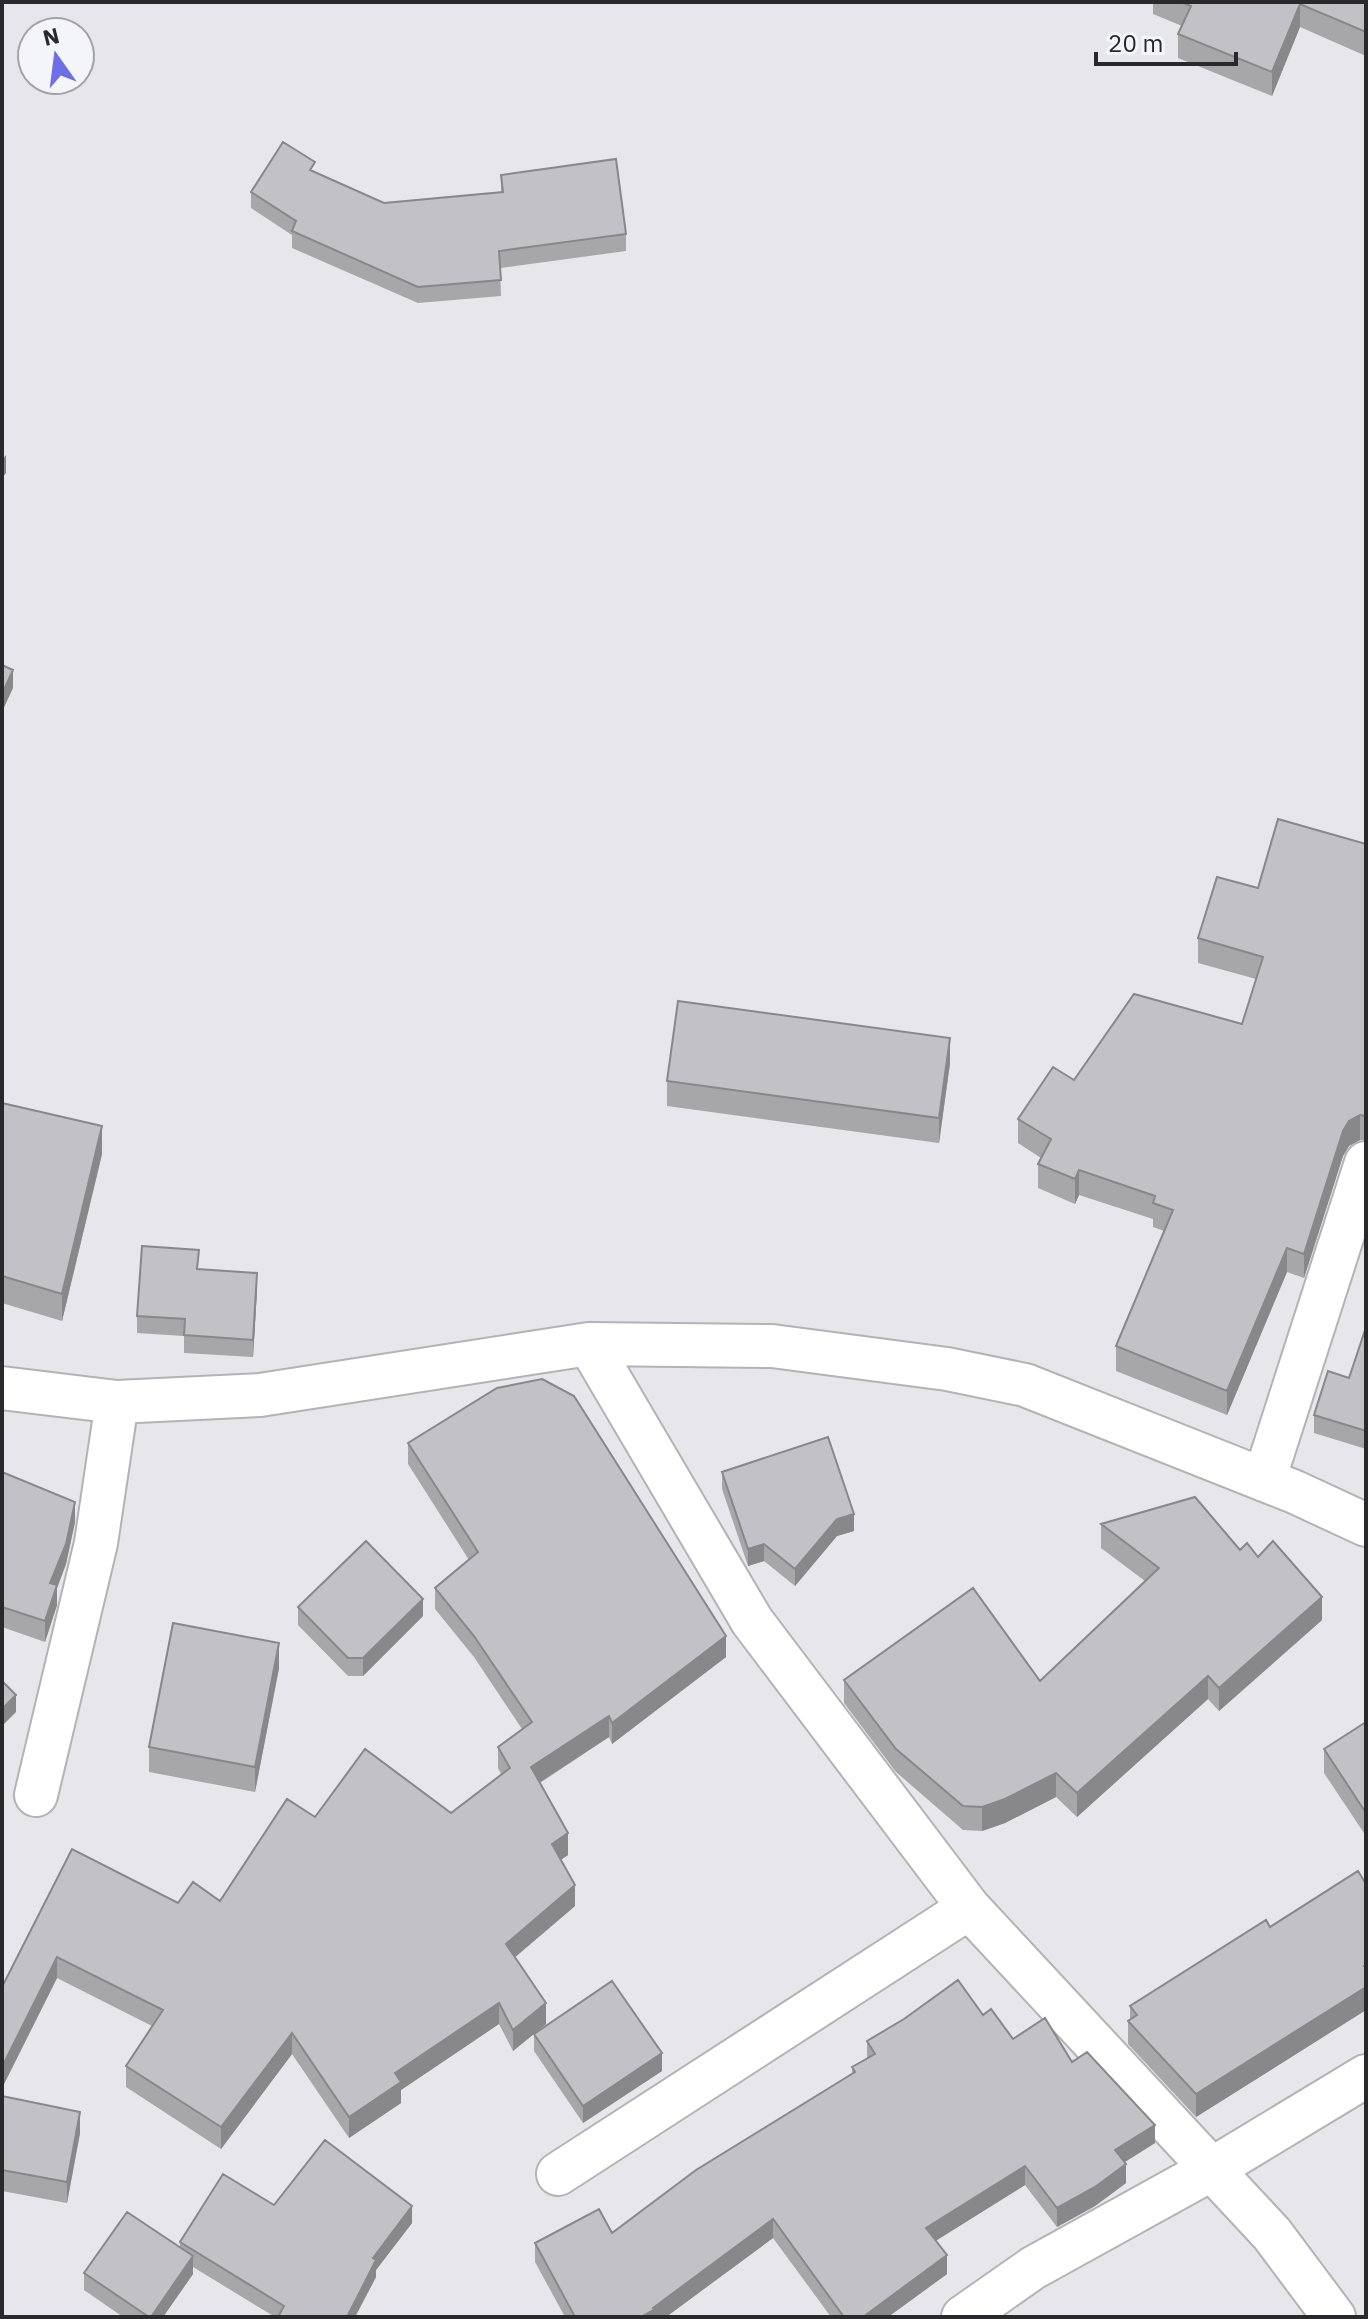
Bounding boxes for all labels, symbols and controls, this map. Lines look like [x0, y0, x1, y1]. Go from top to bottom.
north arrow [16, 16, 96, 96]
scale bar [1096, 16, 1236, 66]
text: N [40, 20, 62, 52]
text: 20 m [1108, 27, 1163, 59]

